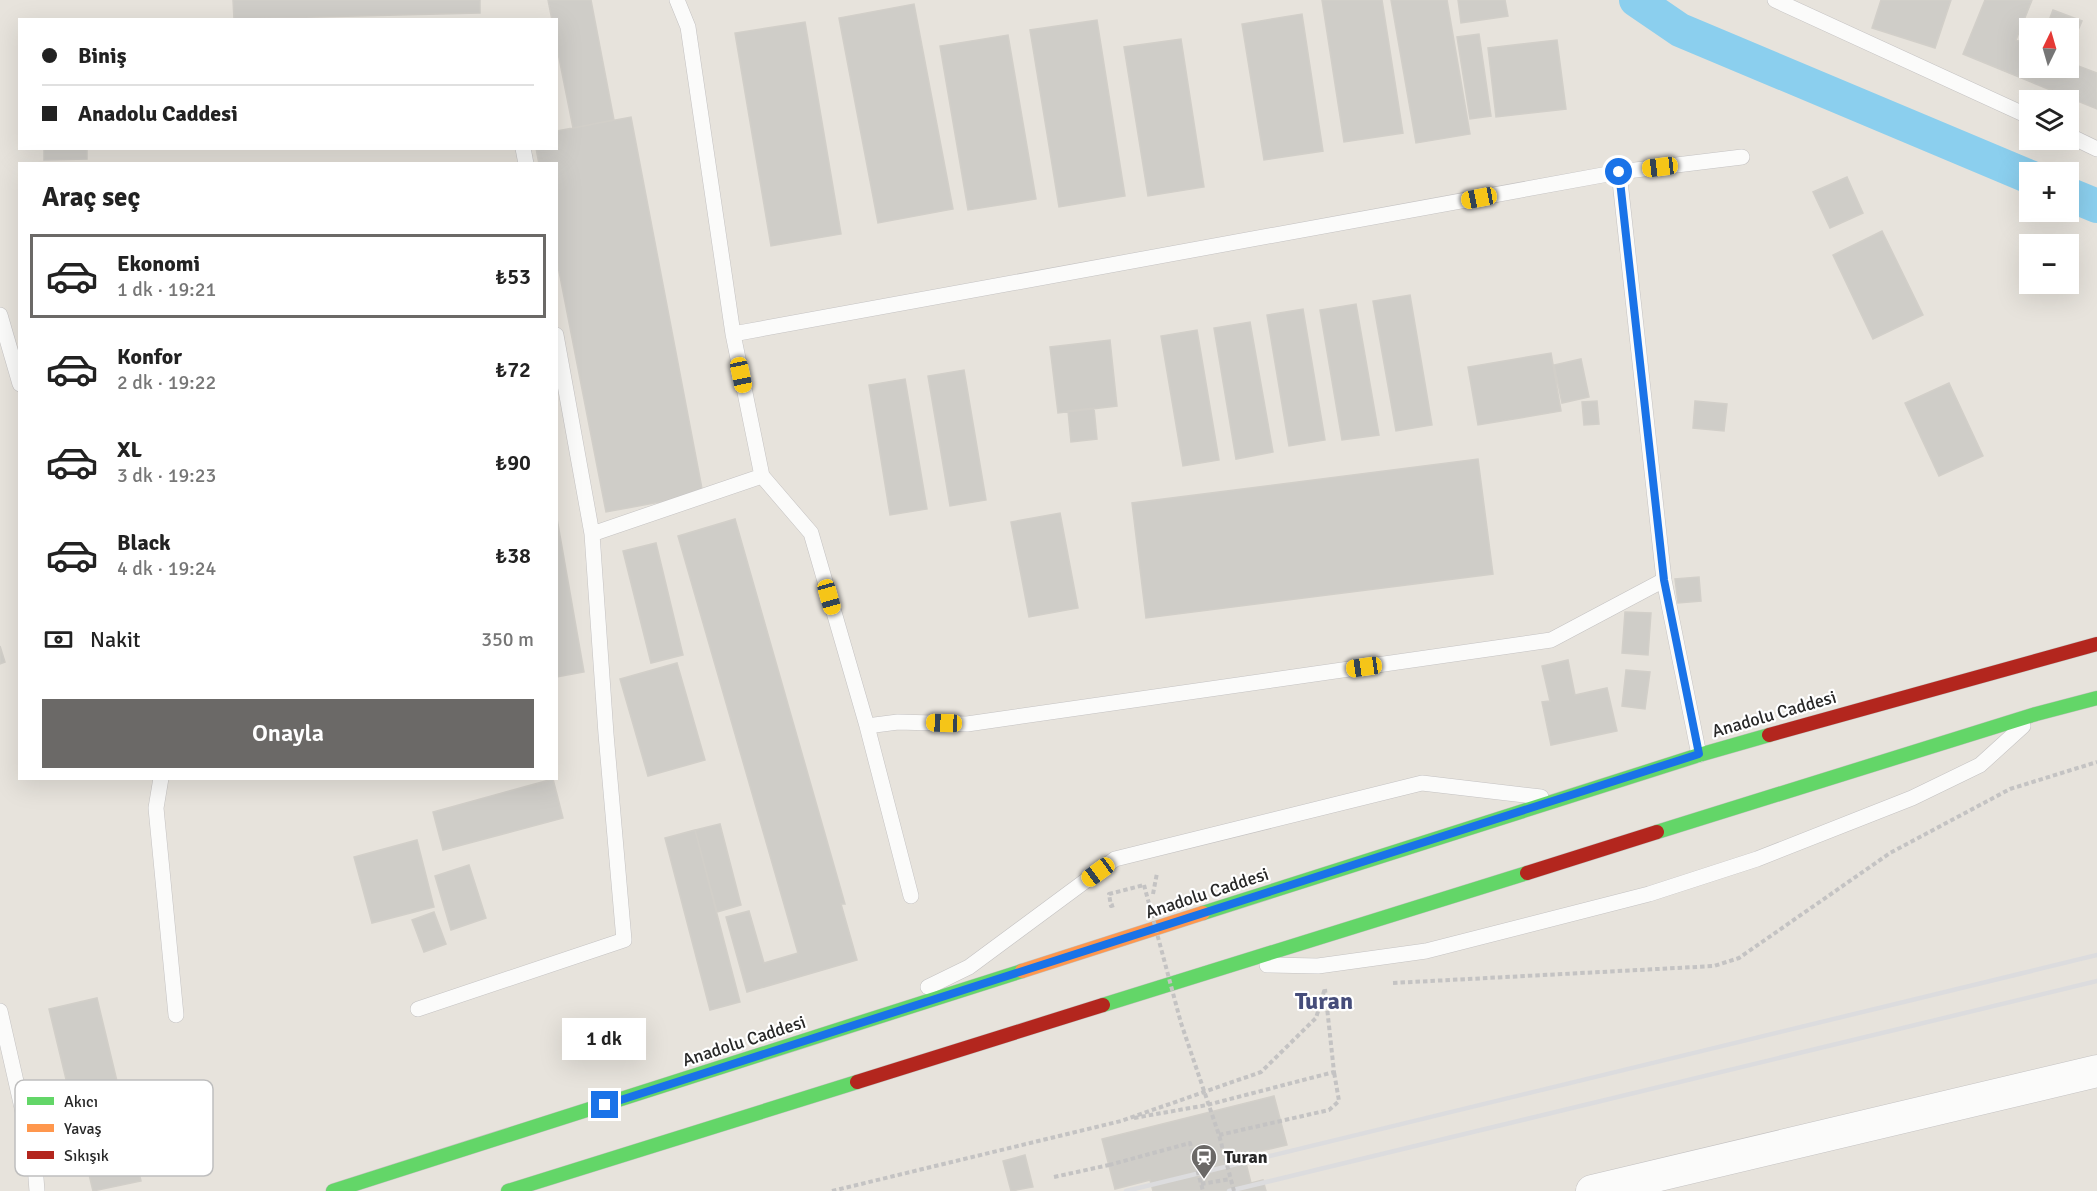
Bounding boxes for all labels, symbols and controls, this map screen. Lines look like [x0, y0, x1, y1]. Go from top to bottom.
north arrow [2019, 18, 2079, 78]
map controls [2019, 18, 2079, 294]
text: Biniş [78, 42, 126, 69]
button: layers [2019, 90, 2079, 150]
text: Anadolu Caddesi [78, 100, 238, 127]
car [1641, 156, 1679, 178]
route start [1605, 158, 1632, 185]
button: + [2019, 162, 2079, 222]
text: Araç seç [42, 181, 140, 214]
car [1460, 186, 1498, 210]
button: − [2019, 234, 2079, 294]
icon: car [45, 249, 99, 303]
text: Ekonomi [117, 250, 200, 277]
text: ₺53 [495, 263, 531, 290]
text: 1 dk · 19:21 [117, 277, 216, 302]
icon: car [45, 342, 99, 396]
text: Konfor [117, 343, 182, 370]
text: ₺72 [495, 356, 531, 383]
car [728, 356, 754, 394]
text: 2 dk · 19:22 [117, 370, 216, 395]
icon: car [45, 435, 99, 489]
text: XL [117, 436, 142, 463]
text: ₺90 [495, 449, 531, 476]
text: 3 dk · 19:23 [117, 463, 216, 488]
icon: car [45, 528, 99, 582]
text: Black [117, 529, 171, 556]
text: ₺38 [495, 542, 531, 569]
text: 4 dk · 19:24 [117, 556, 216, 581]
car [815, 577, 843, 617]
icon: cash [42, 623, 75, 656]
text: Nakit [90, 626, 141, 653]
text: 350 m [481, 627, 534, 652]
car [1345, 656, 1383, 678]
street label: Anadolu Caddesi [1709, 686, 1839, 742]
button: Onayla [42, 699, 534, 768]
car [926, 713, 962, 733]
car [1078, 854, 1118, 890]
street label: Anadolu Caddesi [1143, 863, 1271, 923]
district label: Turan [1295, 986, 1353, 1016]
street label: Anadolu Caddesi [680, 1011, 808, 1071]
callout: 1 dk [563, 1018, 647, 1060]
text: 1 dk [586, 1026, 622, 1051]
legend [15, 1080, 213, 1176]
route end [591, 1091, 618, 1118]
text: Akıcı [64, 1092, 98, 1112]
text: Yavaş [64, 1119, 102, 1139]
station icon: Turan [1189, 1142, 1219, 1180]
text: Sıkışık [64, 1146, 109, 1166]
place label: Turan [1224, 1146, 1268, 1168]

